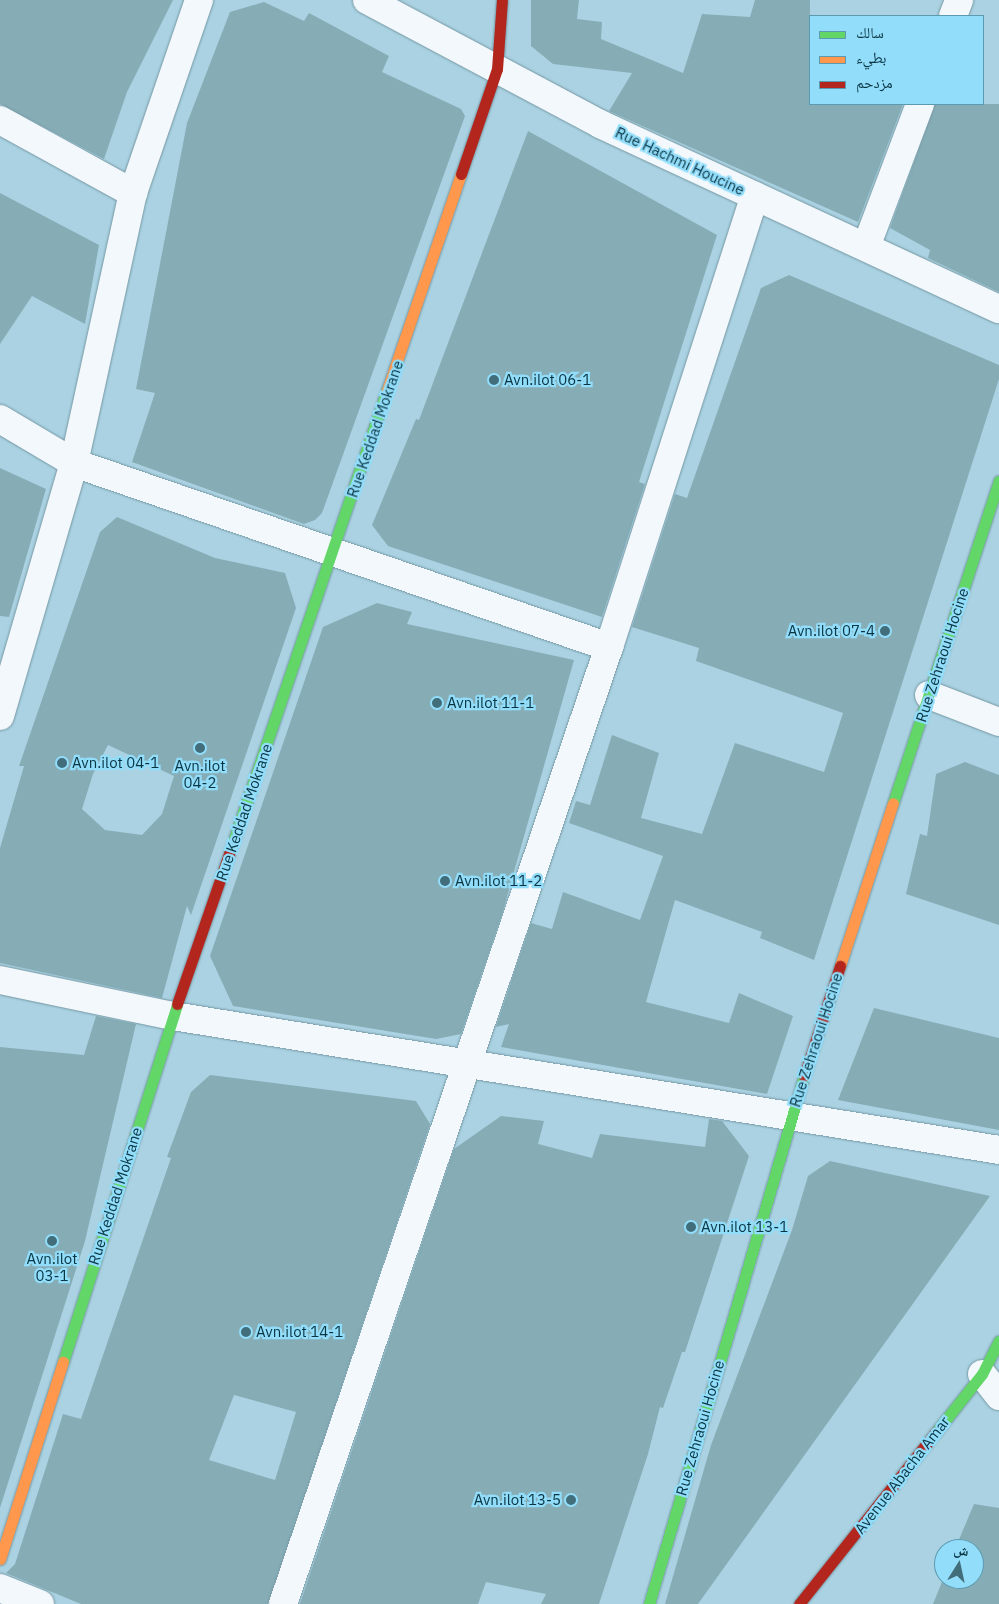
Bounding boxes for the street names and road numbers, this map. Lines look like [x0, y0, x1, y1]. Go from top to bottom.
street label: Rue Hachmi Houcine [613, 123, 747, 199]
street label: Rue Keddad Mokrane [343, 358, 407, 500]
street label: Rue Zehraoui Hocine [912, 586, 972, 724]
street label: Rue Keddad Mokrane [212, 741, 276, 883]
street label: Rue Zehraoui Hocine [786, 971, 846, 1109]
street label: Rue Keddad Mokrane [84, 1125, 146, 1267]
street label: Rue Zehraoui Hocine [672, 1358, 728, 1498]
street label: Avenue Abacha Amar [851, 1413, 953, 1537]

